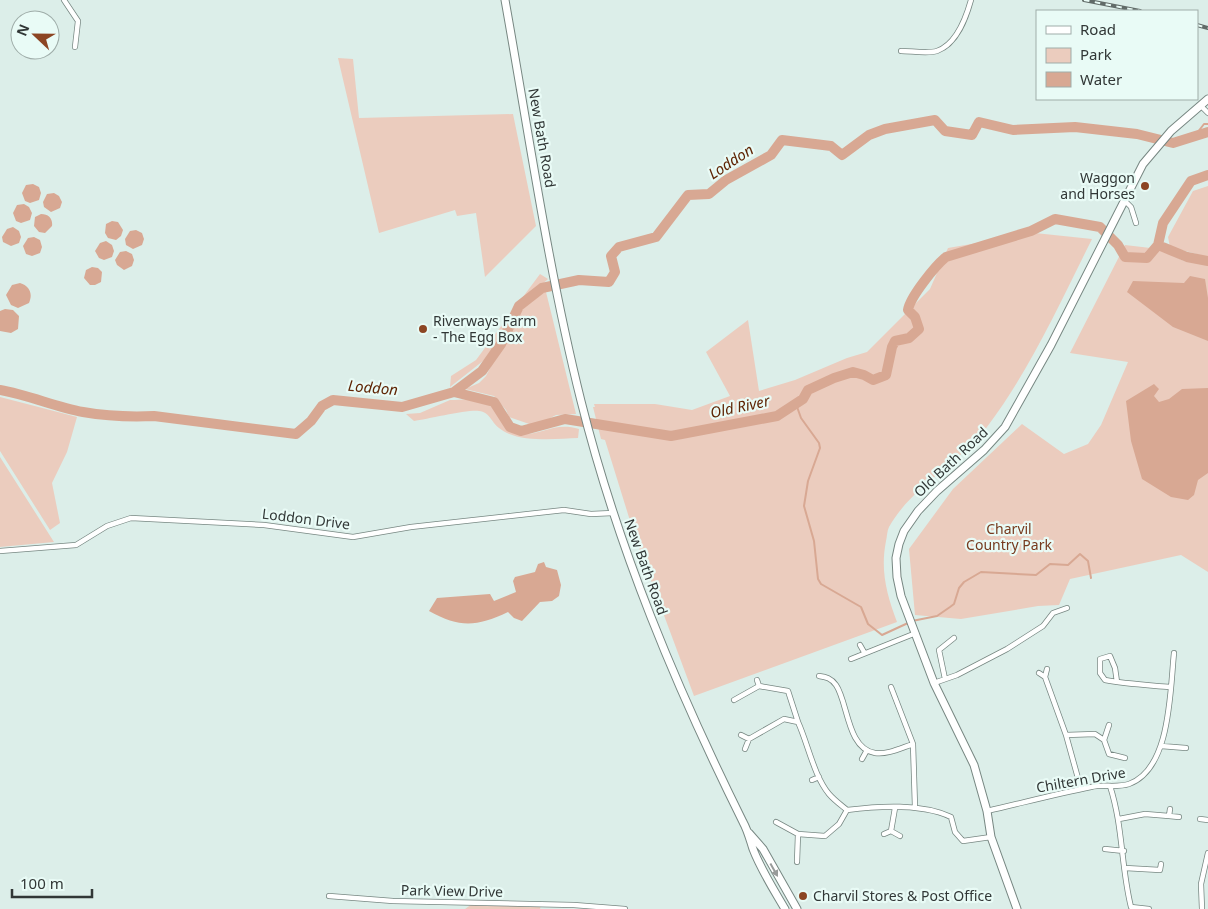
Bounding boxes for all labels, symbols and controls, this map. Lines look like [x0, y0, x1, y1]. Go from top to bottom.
north arrow [10, 10, 60, 60]
legend [1036, 10, 1198, 100]
text: Road [1080, 19, 1116, 39]
text: N [12, 21, 33, 39]
text: Park [1080, 44, 1112, 64]
text: Water [1080, 69, 1122, 89]
street label: New Bath Road [524, 87, 561, 189]
water label: Loddon [704, 139, 757, 183]
place label: Waggon and Horses [1060, 168, 1135, 203]
marker: Waggon and Horses [1139, 180, 1151, 192]
place label: Riverways Farm - The Egg Box [433, 311, 536, 346]
marker: Riverways Farm - The Egg Box [417, 323, 429, 335]
water label: Loddon [347, 375, 399, 399]
water label: Old River [708, 390, 772, 422]
street label: Old Bath Road [910, 422, 992, 501]
street label: Loddon Drive [261, 504, 351, 533]
street label: New Bath Road [620, 516, 673, 617]
park label: Charvil Country Park [966, 519, 1052, 554]
street label: Chiltern Drive [1035, 762, 1127, 797]
one-way arrow [770, 863, 779, 876]
scale bar [12, 866, 92, 898]
text: 100 m [20, 873, 64, 893]
street label: Park View Drive [401, 880, 503, 901]
place label: Charvil Stores & Post Office [813, 886, 992, 905]
marker: Charvil Stores & Post Office [797, 890, 809, 902]

